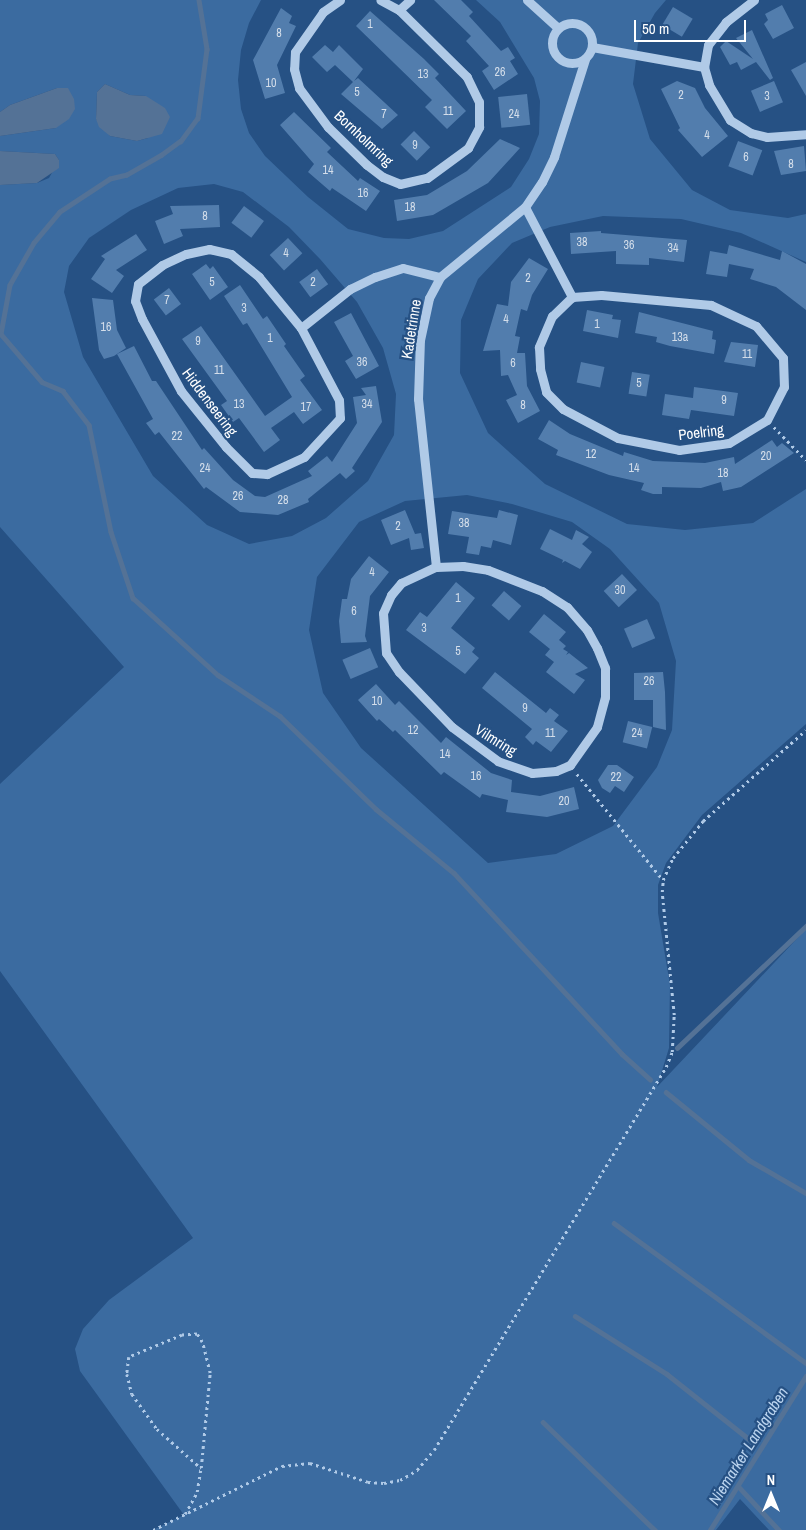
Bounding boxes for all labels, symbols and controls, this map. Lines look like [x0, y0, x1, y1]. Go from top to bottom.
scale bar [636, 10, 748, 42]
house number: 1 [367, 18, 373, 32]
text: 50 m [642, 18, 669, 39]
house number: 8 [276, 27, 282, 41]
house number: 26 [495, 66, 505, 80]
house number: 13 [418, 68, 428, 82]
house number: 10 [266, 77, 276, 91]
house number: 5 [354, 86, 360, 100]
house number: 2 [678, 89, 684, 103]
house number: 3 [764, 90, 770, 104]
house number: 11 [443, 105, 453, 119]
street label: Bornholmring [331, 106, 397, 170]
house number: 7 [381, 108, 387, 122]
house number: 24 [509, 108, 519, 122]
house number: 4 [704, 129, 710, 143]
house number: 9 [412, 139, 418, 153]
house number: 6 [743, 151, 749, 165]
house number: 8 [788, 158, 794, 172]
house number: 14 [323, 164, 333, 178]
house number: 16 [358, 187, 368, 201]
house number: 18 [405, 201, 415, 215]
house number: 8 [202, 210, 208, 224]
house number: 38 [577, 236, 587, 250]
house number: 36 [624, 239, 634, 253]
house number: 34 [668, 242, 678, 256]
house number: 4 [283, 247, 289, 261]
house number: 2 [525, 272, 531, 286]
house number: 5 [209, 276, 215, 290]
house number: 2 [310, 276, 316, 290]
house number: 7 [164, 294, 170, 308]
street label: Kadetrinne [397, 298, 425, 360]
house number: 3 [241, 302, 247, 316]
house number: 4 [503, 313, 509, 327]
house number: 1 [594, 318, 600, 332]
house number: 16 [101, 321, 111, 335]
house number: 13a [672, 331, 688, 345]
house number: 1 [267, 332, 273, 346]
house number: 9 [195, 335, 201, 349]
house number: 11 [742, 348, 752, 362]
house number: 36 [357, 356, 367, 370]
house number: 6 [510, 357, 516, 371]
street label: Hiddenseering [179, 364, 241, 440]
house number: 11 [214, 364, 224, 378]
house number: 5 [636, 377, 642, 391]
house number: 9 [721, 394, 727, 408]
house number: 13 [234, 398, 244, 412]
house number: 34 [362, 398, 372, 412]
house number: 8 [520, 399, 526, 413]
house number: 17 [301, 401, 311, 415]
street label: Poelring [677, 420, 725, 444]
house number: 22 [172, 430, 182, 444]
house number: 12 [586, 448, 596, 462]
house number: 20 [761, 450, 771, 464]
house number: 24 [200, 462, 210, 476]
house number: 14 [629, 462, 639, 476]
house number: 18 [718, 467, 728, 481]
house number: 26 [233, 490, 243, 504]
house number: 28 [278, 494, 288, 508]
house number: 38 [459, 517, 469, 531]
house number: 2 [395, 520, 401, 534]
house number: 4 [369, 566, 375, 580]
house number: 30 [615, 584, 625, 598]
house number: 1 [455, 592, 461, 606]
house number: 6 [351, 605, 357, 619]
house number: 3 [421, 622, 427, 636]
house number: 5 [455, 645, 461, 659]
house number: 26 [644, 675, 654, 689]
house number: 10 [372, 695, 382, 709]
house number: 9 [522, 702, 528, 716]
street label: Vilmring [472, 720, 520, 760]
house number: 12 [408, 724, 418, 738]
house number: 11 [545, 727, 555, 741]
house number: 24 [632, 727, 642, 741]
house number: 14 [440, 748, 450, 762]
house number: 16 [471, 770, 481, 784]
house number: 22 [611, 771, 621, 785]
house number: 20 [559, 795, 569, 809]
water label: Niemarker Landgraben [704, 1384, 792, 1508]
north arrow [746, 1470, 796, 1520]

